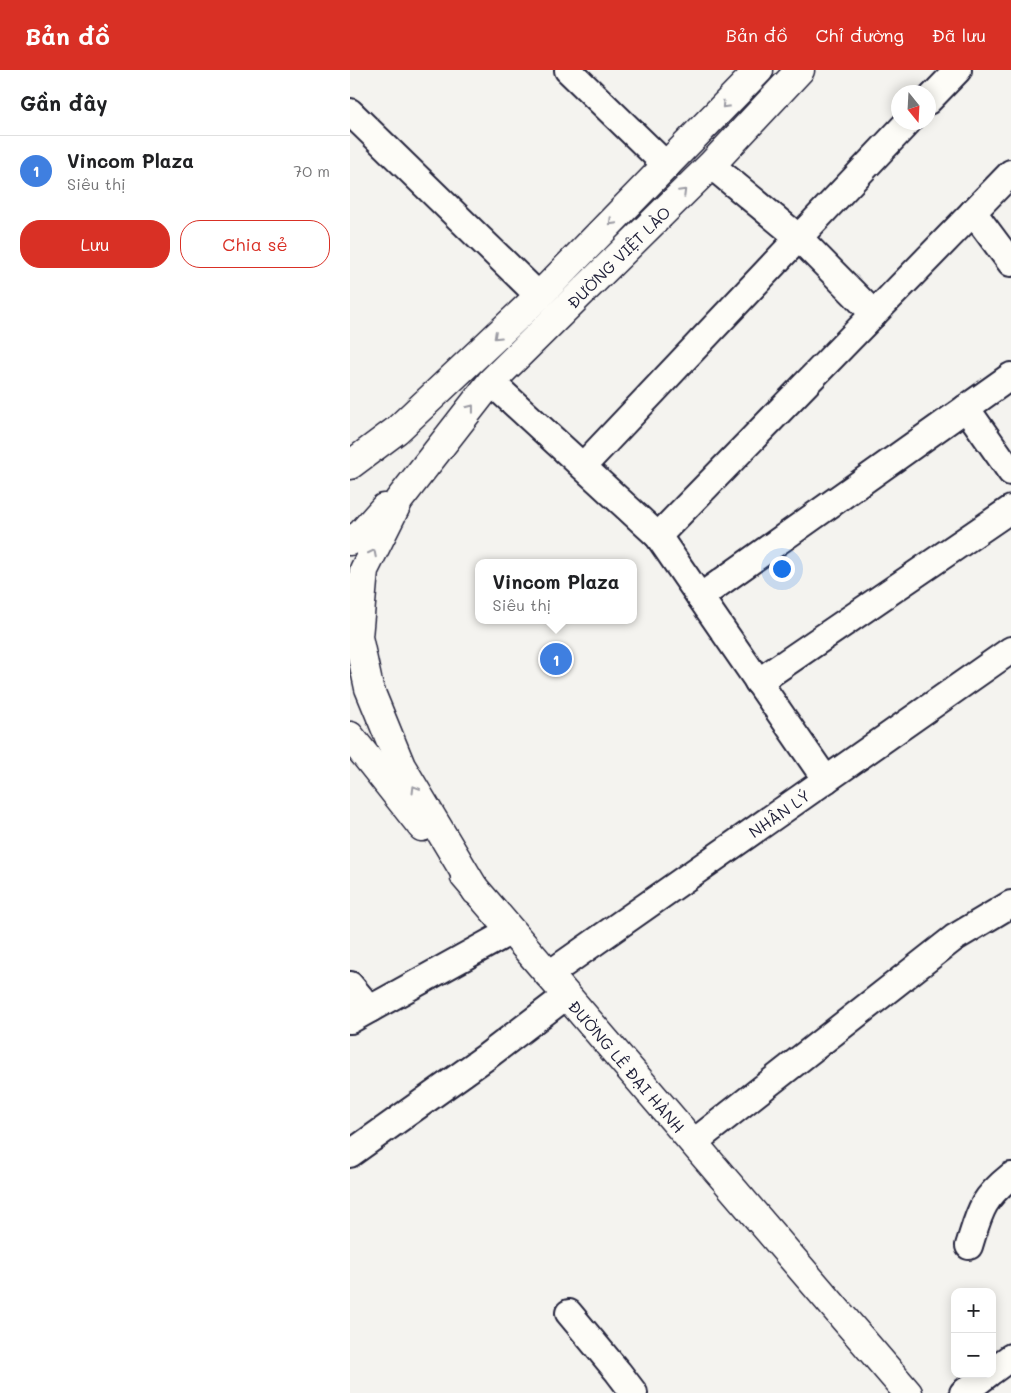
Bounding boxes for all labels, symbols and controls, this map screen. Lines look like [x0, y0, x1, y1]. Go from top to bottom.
text: Bản đồ [25, 20, 110, 51]
text: Bản đồ [726, 23, 788, 47]
text: Chỉ đường [816, 23, 904, 47]
text: Đã lưu [932, 23, 986, 47]
north arrow [891, 85, 936, 130]
text: Gần đây [20, 89, 108, 116]
one-way arrow [722, 99, 731, 108]
text: Vincom Plaza [67, 148, 194, 173]
text: 1 [32, 160, 40, 181]
text: 70 m [293, 160, 330, 181]
text: Siêu thị [67, 173, 126, 194]
one-way arrow [677, 189, 686, 198]
street label: ĐƯỜNG VIỆT LÀO [562, 201, 674, 312]
one-way arrow [609, 216, 618, 225]
button: Lưu [20, 220, 170, 268]
button: Chia sẻ [180, 220, 330, 268]
one-way arrow [493, 330, 502, 339]
one-way arrow [465, 404, 474, 413]
one-way arrow [366, 549, 376, 558]
your location [769, 556, 795, 582]
popup [475, 559, 637, 624]
text: Vincom Plaza [493, 569, 619, 594]
text: Siêu thị [493, 594, 551, 615]
pin: 1 [540, 640, 572, 678]
street label: NHÂN LÝ [744, 784, 814, 842]
one-way arrow [412, 785, 421, 794]
street label: ĐƯỜNG LÊ ĐẠI HÀNH [564, 995, 690, 1137]
map controls [951, 1288, 996, 1378]
button: + [951, 1288, 996, 1333]
button: − [951, 1333, 996, 1378]

